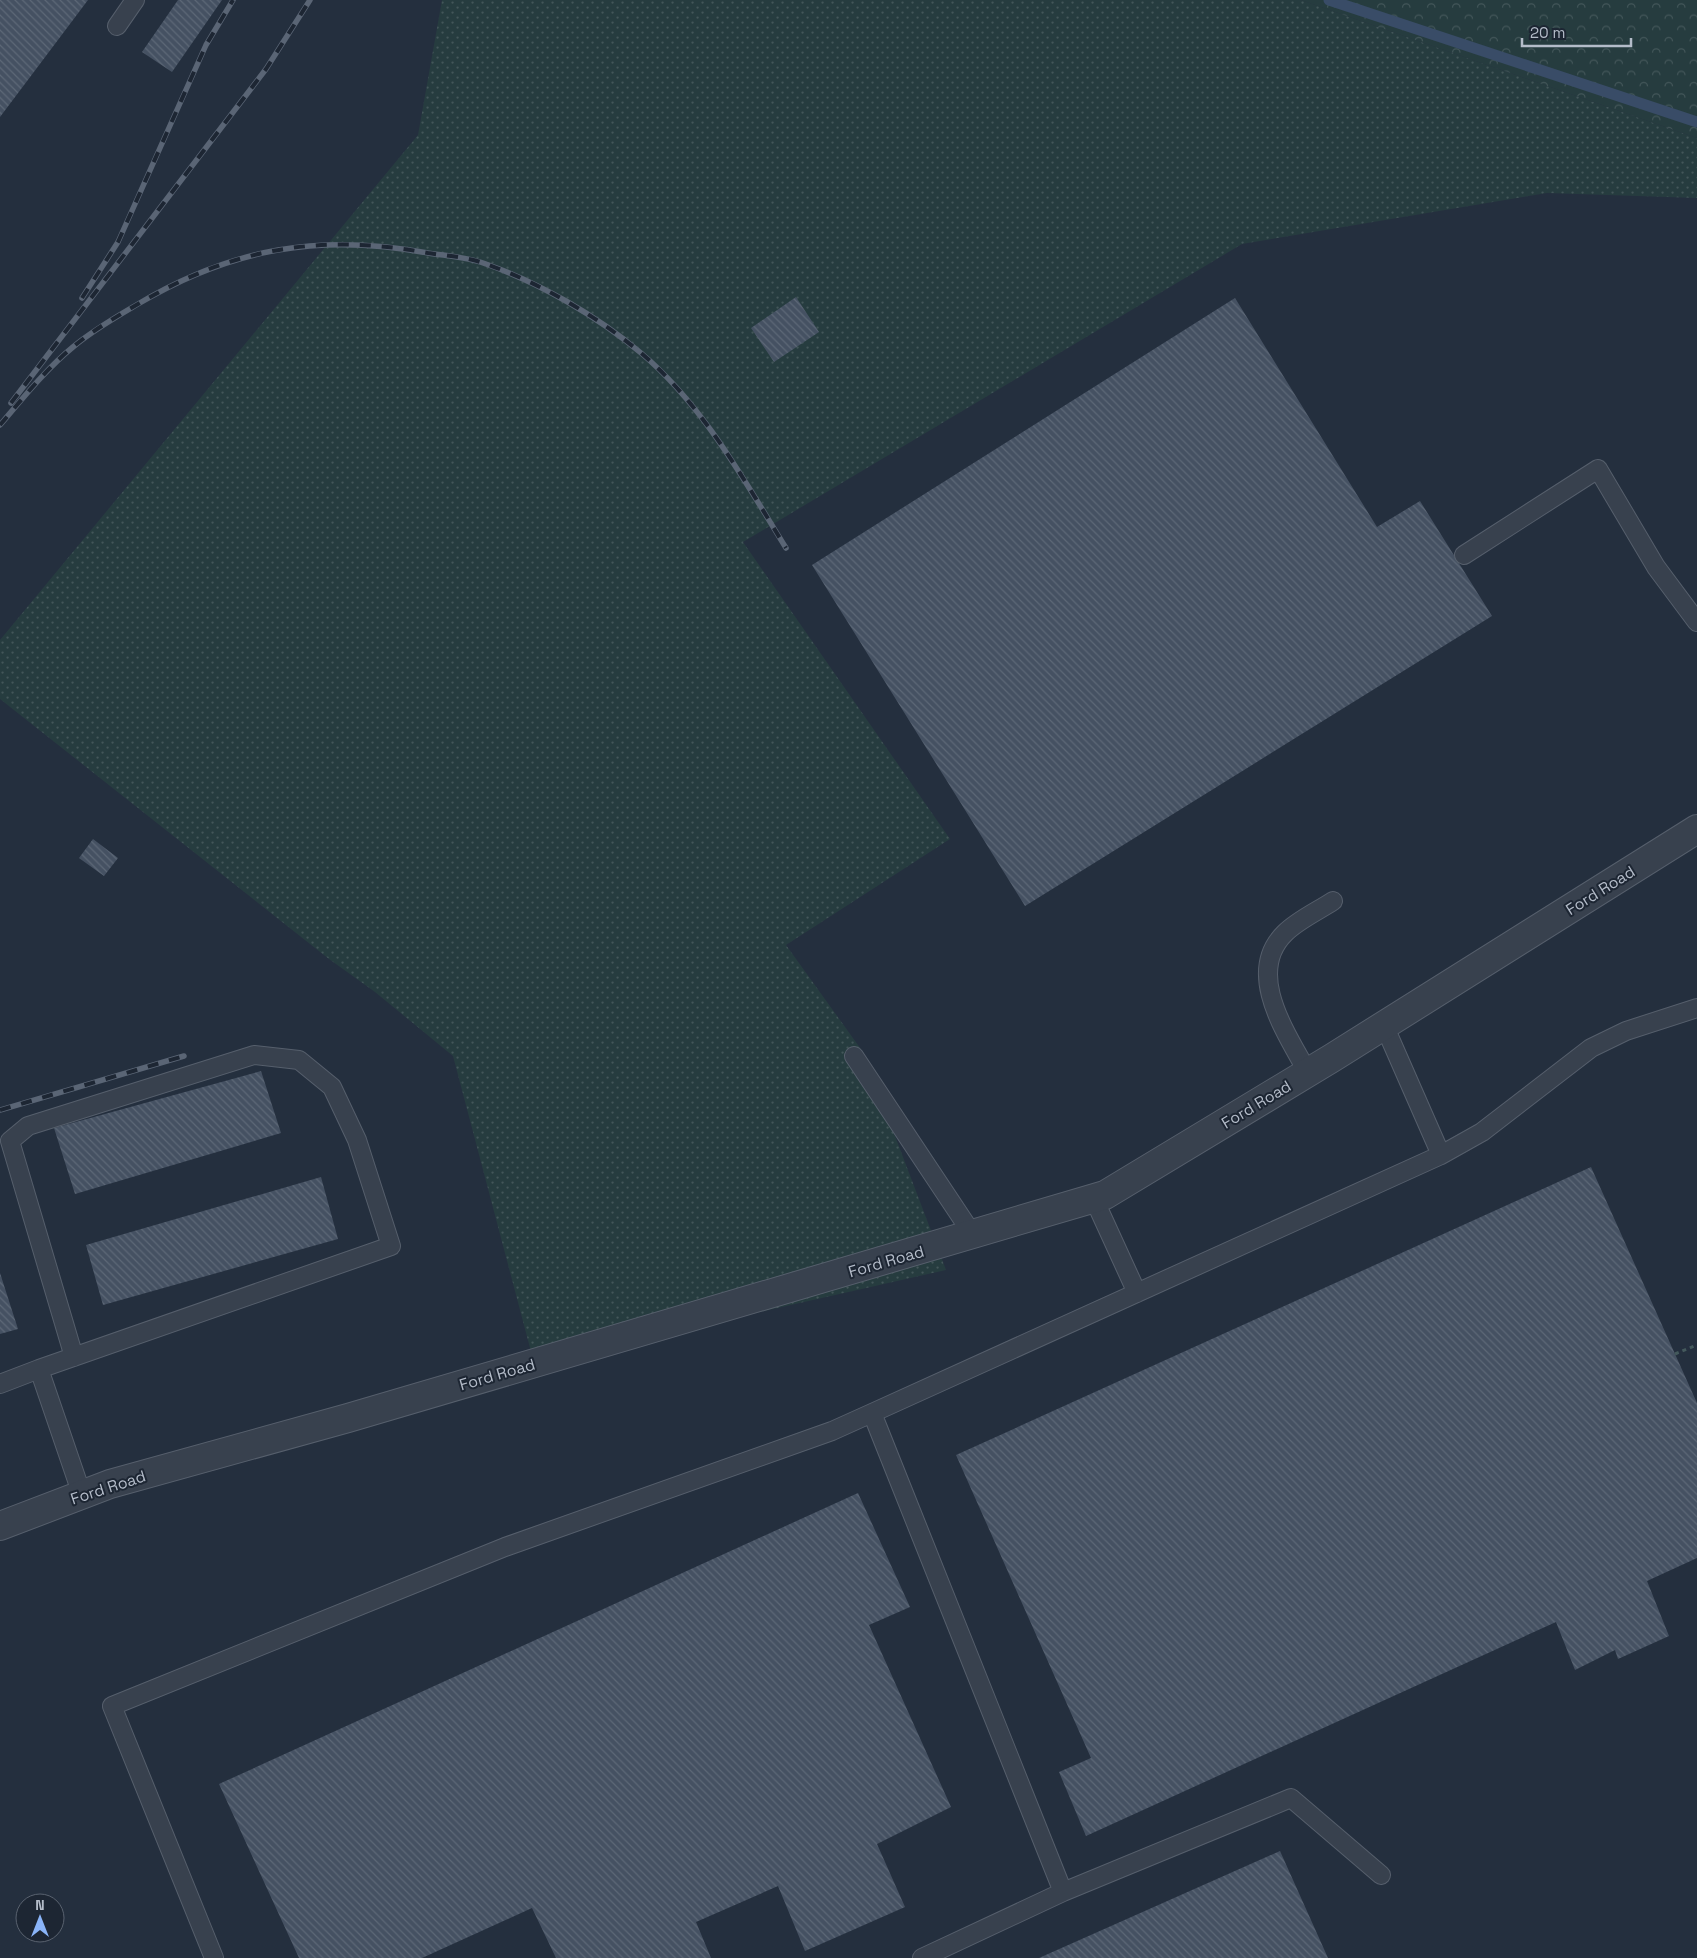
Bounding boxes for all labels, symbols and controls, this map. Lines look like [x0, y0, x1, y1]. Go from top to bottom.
scale bar [1522, 15, 1631, 47]
text: 20 m [1530, 23, 1565, 42]
street label: Ford Road [1562, 861, 1639, 920]
street label: Ford Road [1217, 1075, 1295, 1133]
street label: Ford Road [846, 1241, 926, 1282]
street label: Ford Road [457, 1354, 537, 1395]
street label: Ford Road [68, 1465, 148, 1509]
north arrow [15, 1893, 65, 1943]
text: N [35, 1896, 45, 1914]

